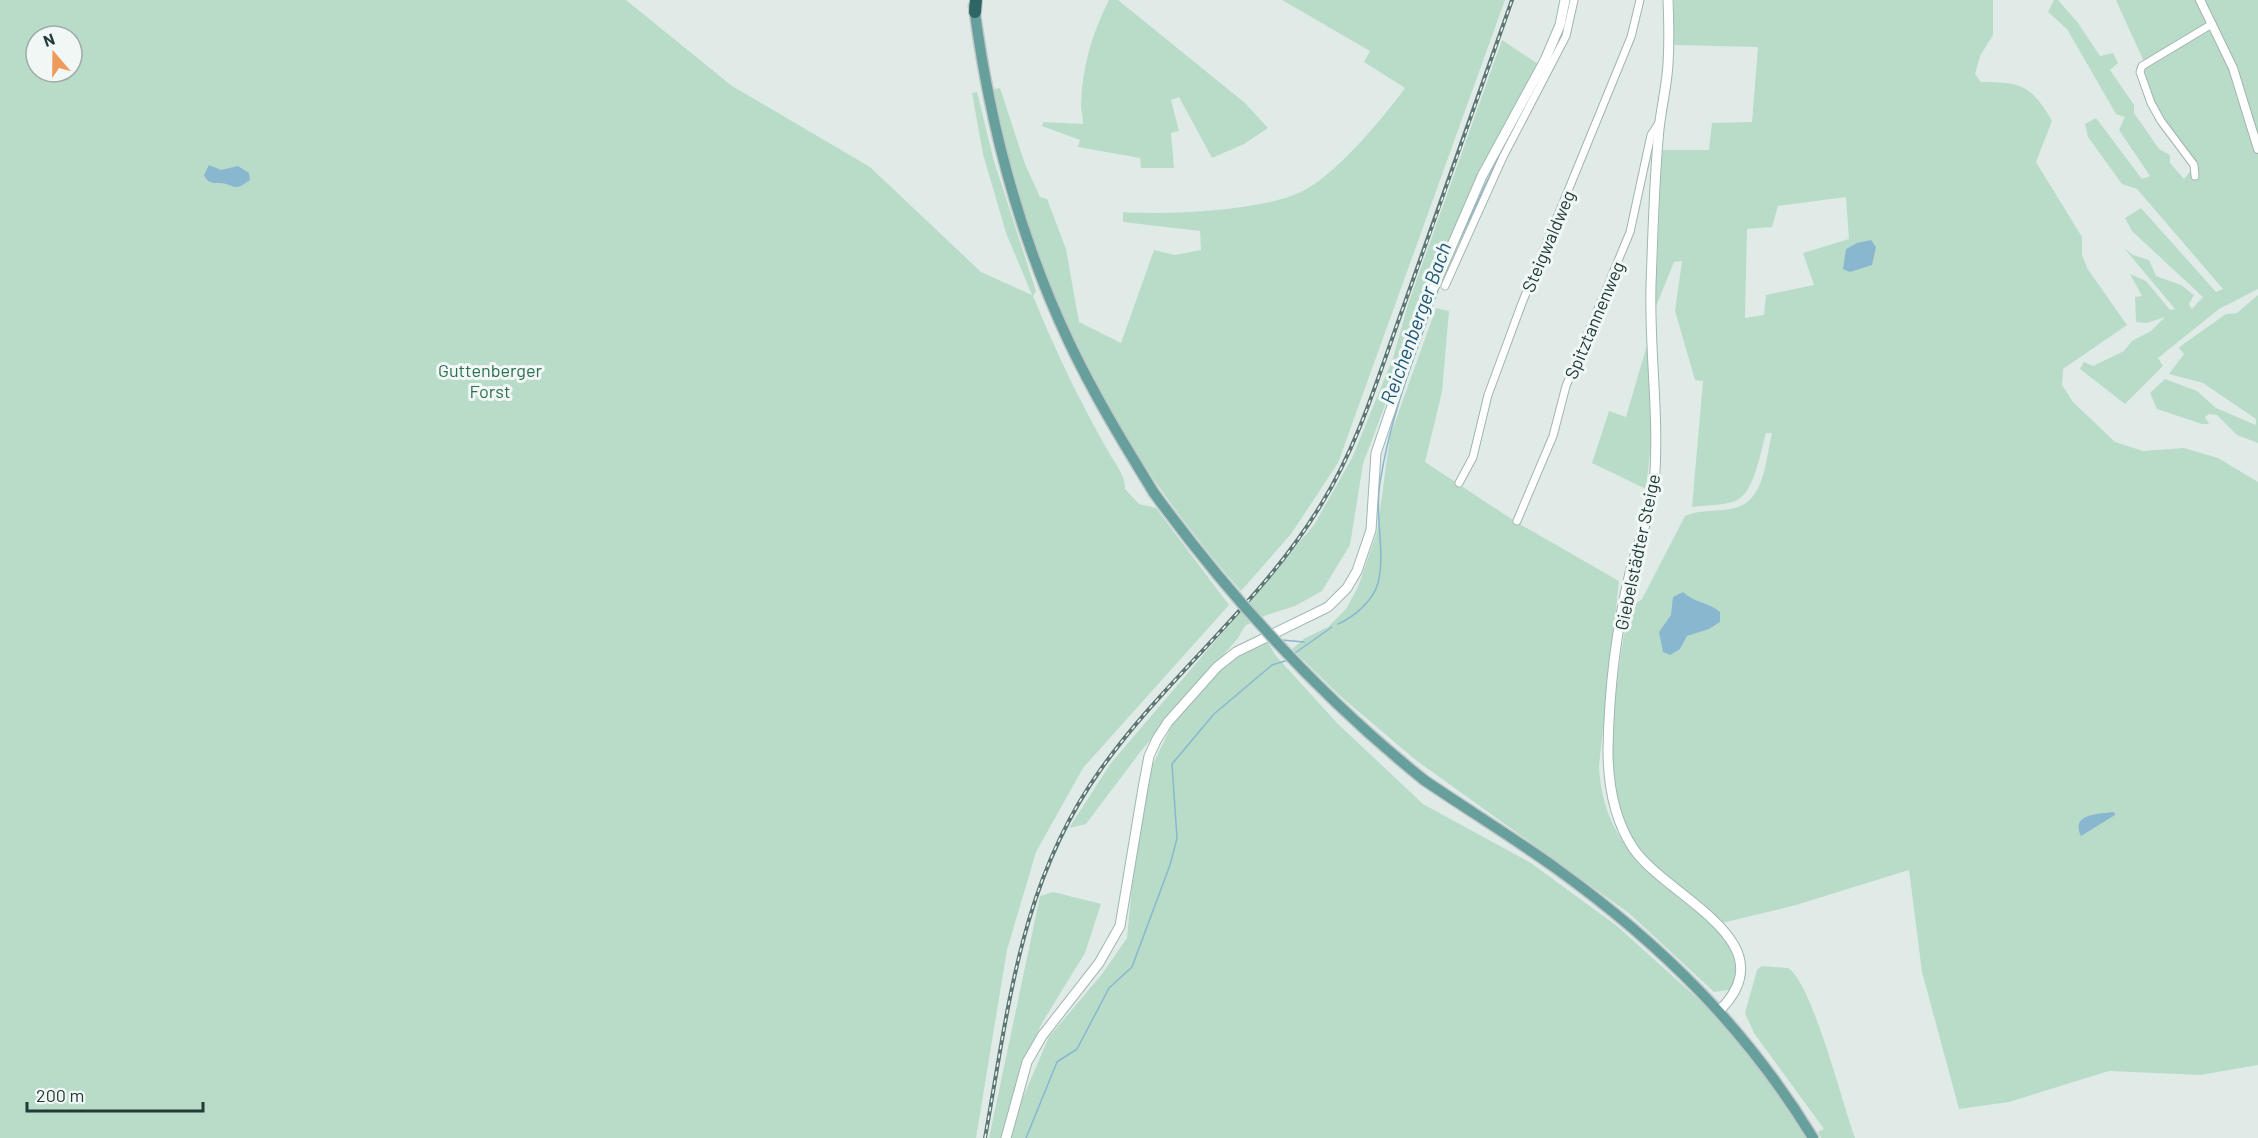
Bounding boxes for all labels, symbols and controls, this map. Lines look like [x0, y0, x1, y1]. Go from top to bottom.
north arrow [24, 24, 84, 84]
text: N [40, 29, 57, 50]
street label: Steigwaldweg [1517, 187, 1579, 295]
water label: Reichenberger Bach [1375, 239, 1455, 407]
street label: Spitztannenweg [1559, 258, 1629, 382]
park label: Guttenberger Forst [438, 359, 543, 402]
street label: Giebelstädter Steige [1610, 472, 1664, 632]
scale bar [27, 1075, 202, 1113]
text: 200 m [36, 1084, 84, 1106]

